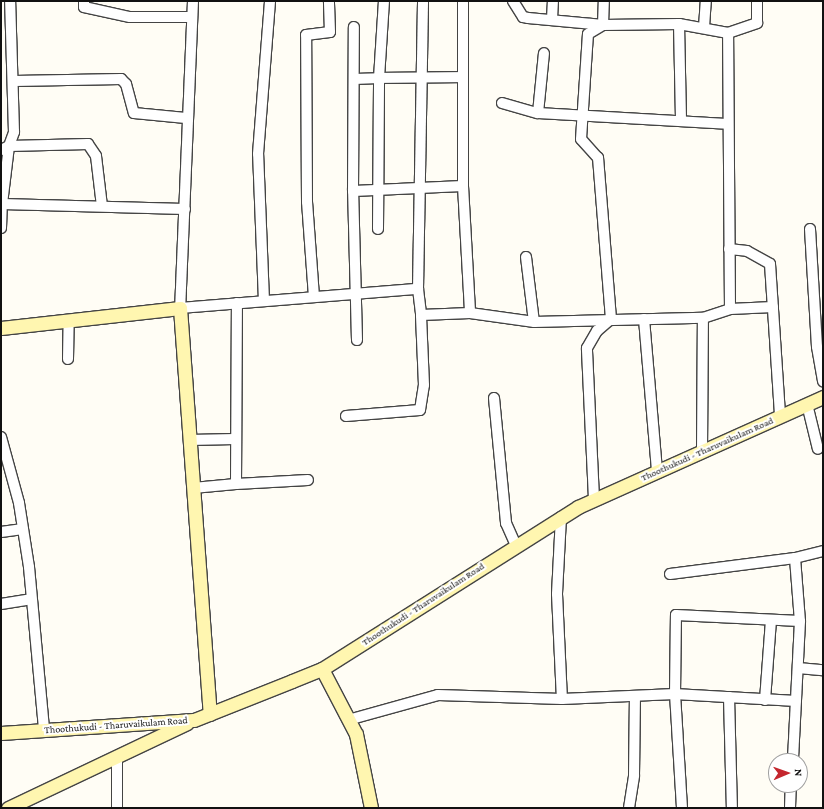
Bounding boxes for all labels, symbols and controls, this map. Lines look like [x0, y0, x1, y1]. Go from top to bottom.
street label: Thoothukudi - Tharuvaikulam Road [639, 414, 775, 484]
street label: Thoothukudi - Tharuvaikulam Road [360, 560, 486, 648]
street label: Thoothukudi - Tharuvaikulam Road [44, 714, 188, 736]
north arrow [768, 753, 808, 793]
text: N [793, 769, 805, 777]

